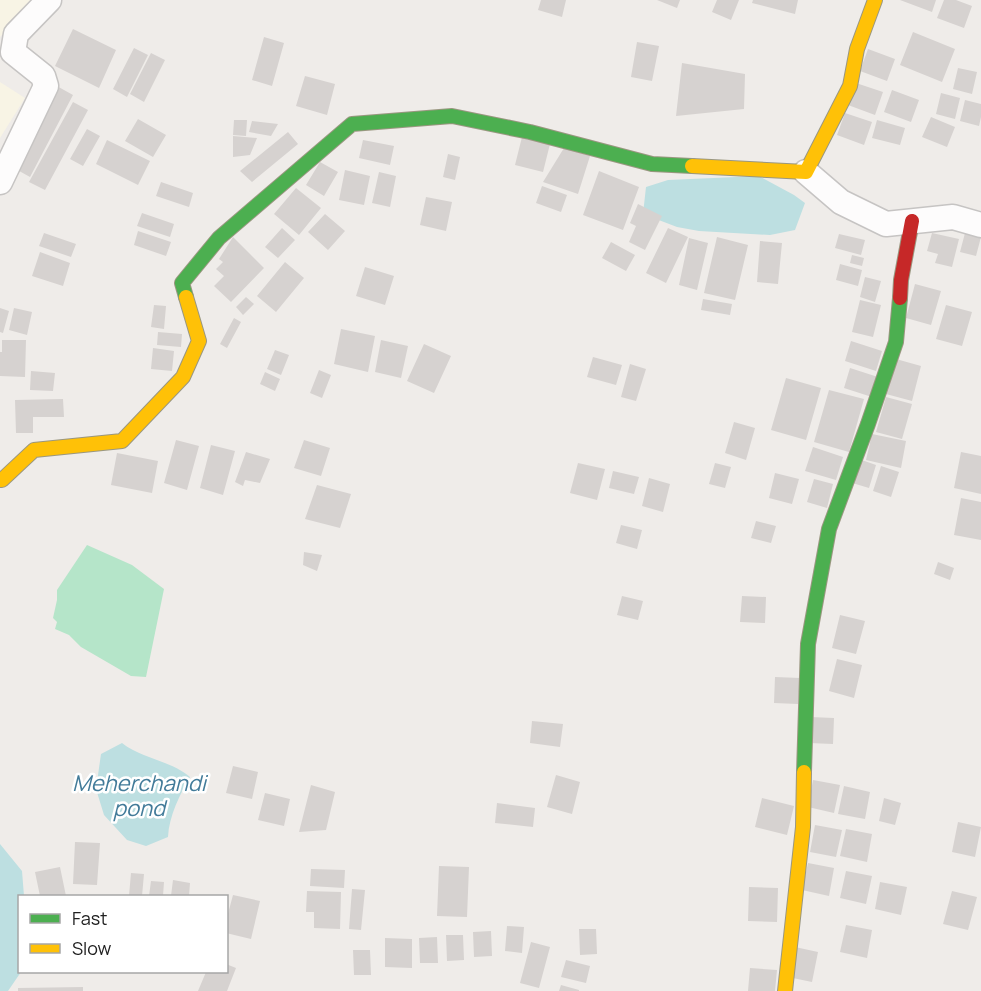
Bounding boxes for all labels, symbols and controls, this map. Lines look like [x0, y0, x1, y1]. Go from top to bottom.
water label: Meherchandi pond [72, 768, 209, 823]
legend [18, 895, 228, 973]
text: Fast [72, 906, 107, 930]
text: Slow [72, 936, 112, 960]

